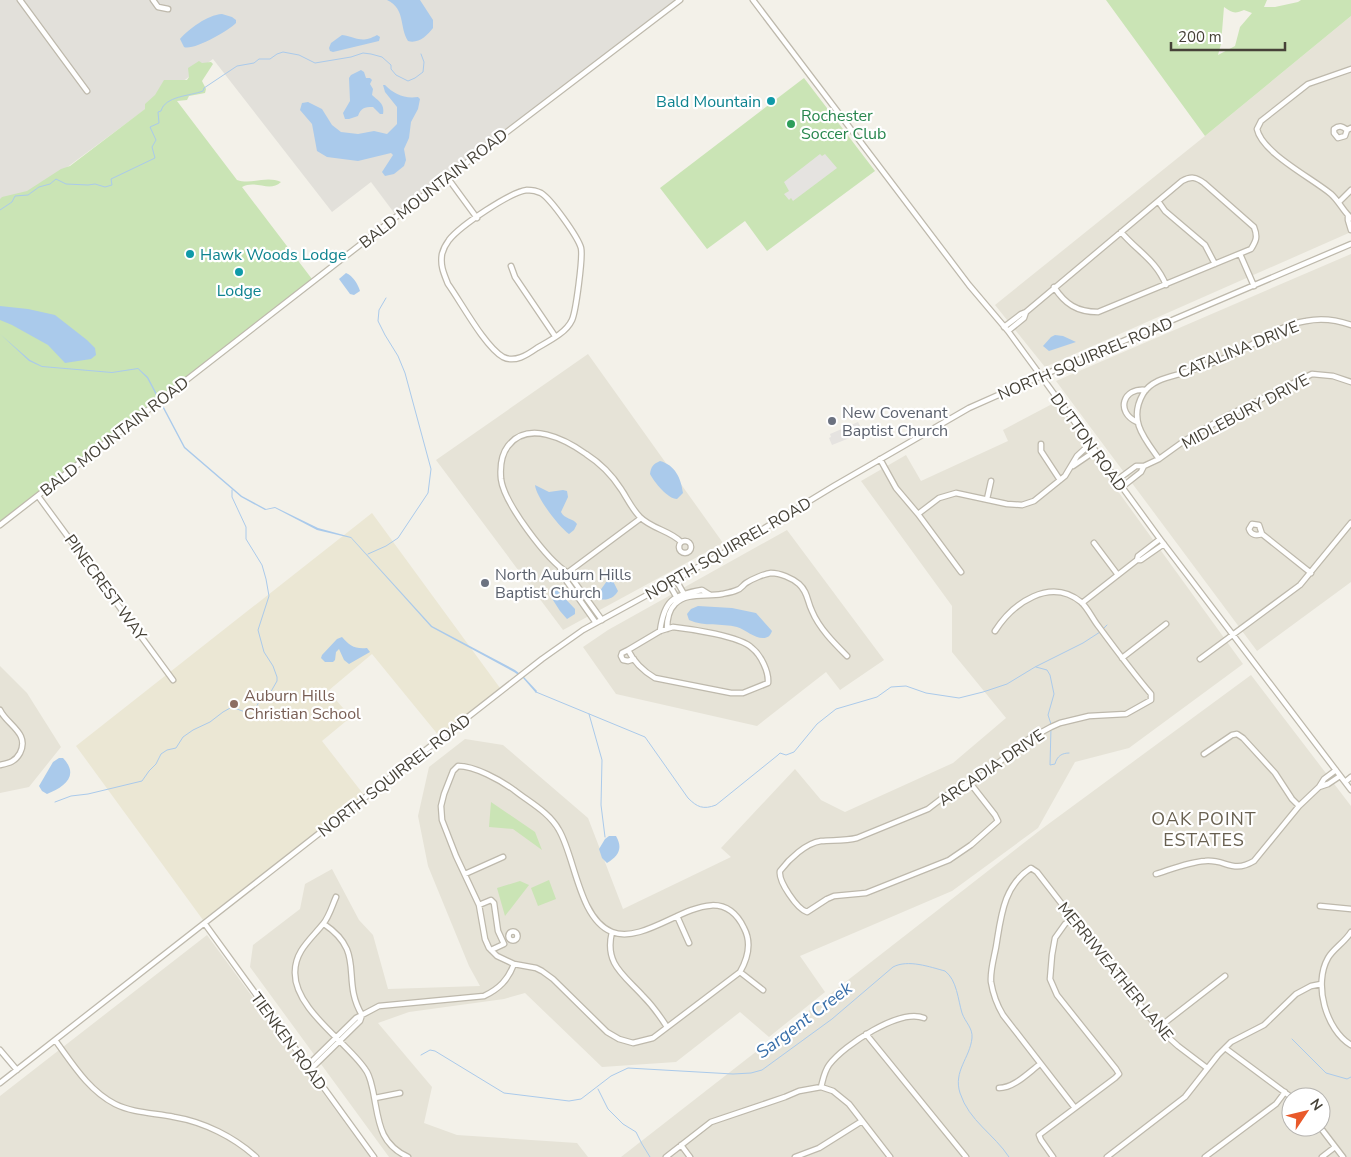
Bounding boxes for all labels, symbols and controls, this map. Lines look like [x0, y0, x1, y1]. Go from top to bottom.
scale bar [1171, 20, 1285, 52]
text: 200 m [1178, 27, 1222, 47]
place label: Bald Mountain [656, 91, 761, 113]
marker: Bald Mountain [765, 95, 777, 107]
place label: Rochester Soccer Club [801, 105, 886, 145]
marker: Rochester Soccer Club [785, 118, 797, 130]
street label: BALD MOUNTAIN ROAD [355, 124, 512, 254]
place label: Hawk Woods Lodge [200, 244, 346, 266]
marker: Hawk Woods Lodge [184, 248, 196, 260]
marker: Lodge [233, 266, 245, 278]
place label: Lodge [217, 280, 261, 302]
street label: NORTH SQUIRREL ROAD [995, 312, 1176, 406]
street label: CATALINA DRIVE [1175, 316, 1302, 384]
street label: MIDLEBURY DRIVE [1178, 369, 1313, 455]
street label: BALD MOUNTAIN ROAD [36, 372, 193, 502]
street label: DUTTON ROAD [1045, 389, 1131, 496]
place label: New Covenant Baptist Church [842, 402, 948, 442]
marker: New Covenant Baptist Church [826, 415, 838, 427]
street label: NORTH SQUIRREL ROAD [642, 492, 815, 605]
street label: PINECREST WAY [59, 530, 151, 645]
place label: North Auburn Hills Baptist Church [495, 564, 632, 604]
marker: North Auburn Hills Baptist Church [479, 577, 491, 589]
place label: Auburn Hills Christian School [244, 685, 361, 725]
marker: Auburn Hills Christian School [228, 698, 240, 710]
street label: NORTH SQUIRREL ROAD [314, 709, 475, 842]
street label: ARCADIA DRIVE [934, 724, 1049, 811]
district label: OAK POINT ESTATES [1151, 807, 1257, 852]
street label: MERRIWEATHER LANE [1052, 898, 1178, 1046]
water label: Sargent Creek [751, 975, 858, 1064]
street label: TIENKEN ROAD [245, 988, 331, 1095]
north arrow [1281, 1087, 1331, 1137]
text: N [1305, 1095, 1327, 1115]

